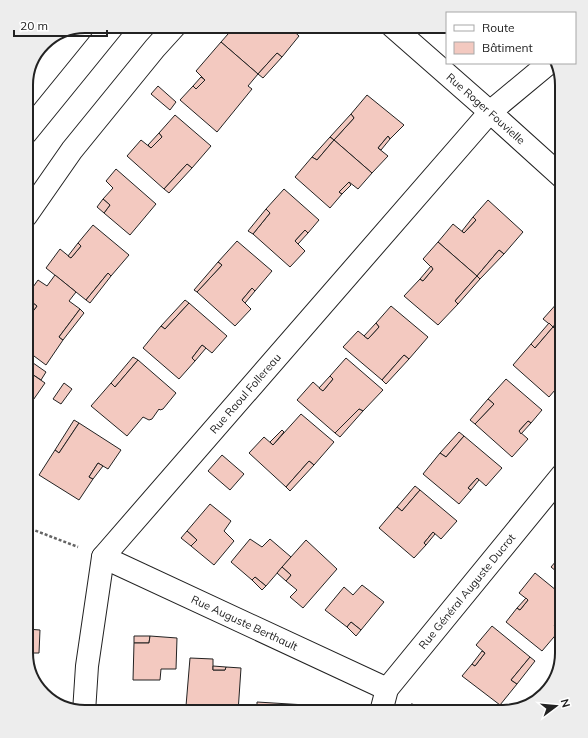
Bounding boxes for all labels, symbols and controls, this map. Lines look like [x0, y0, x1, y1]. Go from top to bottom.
scale bar [14, 12, 107, 38]
legend [446, 12, 576, 64]
text: 20 m [20, 18, 48, 33]
text: Route [482, 20, 515, 35]
text: Bâtiment [482, 40, 533, 55]
street label: Rue Roger Fouvielle [444, 70, 528, 147]
street label: Rue Raoul Follereau [207, 351, 284, 436]
street label: Rue Général Auguste Ducrot [416, 531, 518, 652]
street label: Rue Auguste Berthault [189, 592, 300, 654]
north arrow [536, 686, 576, 726]
text: N [558, 697, 573, 709]

